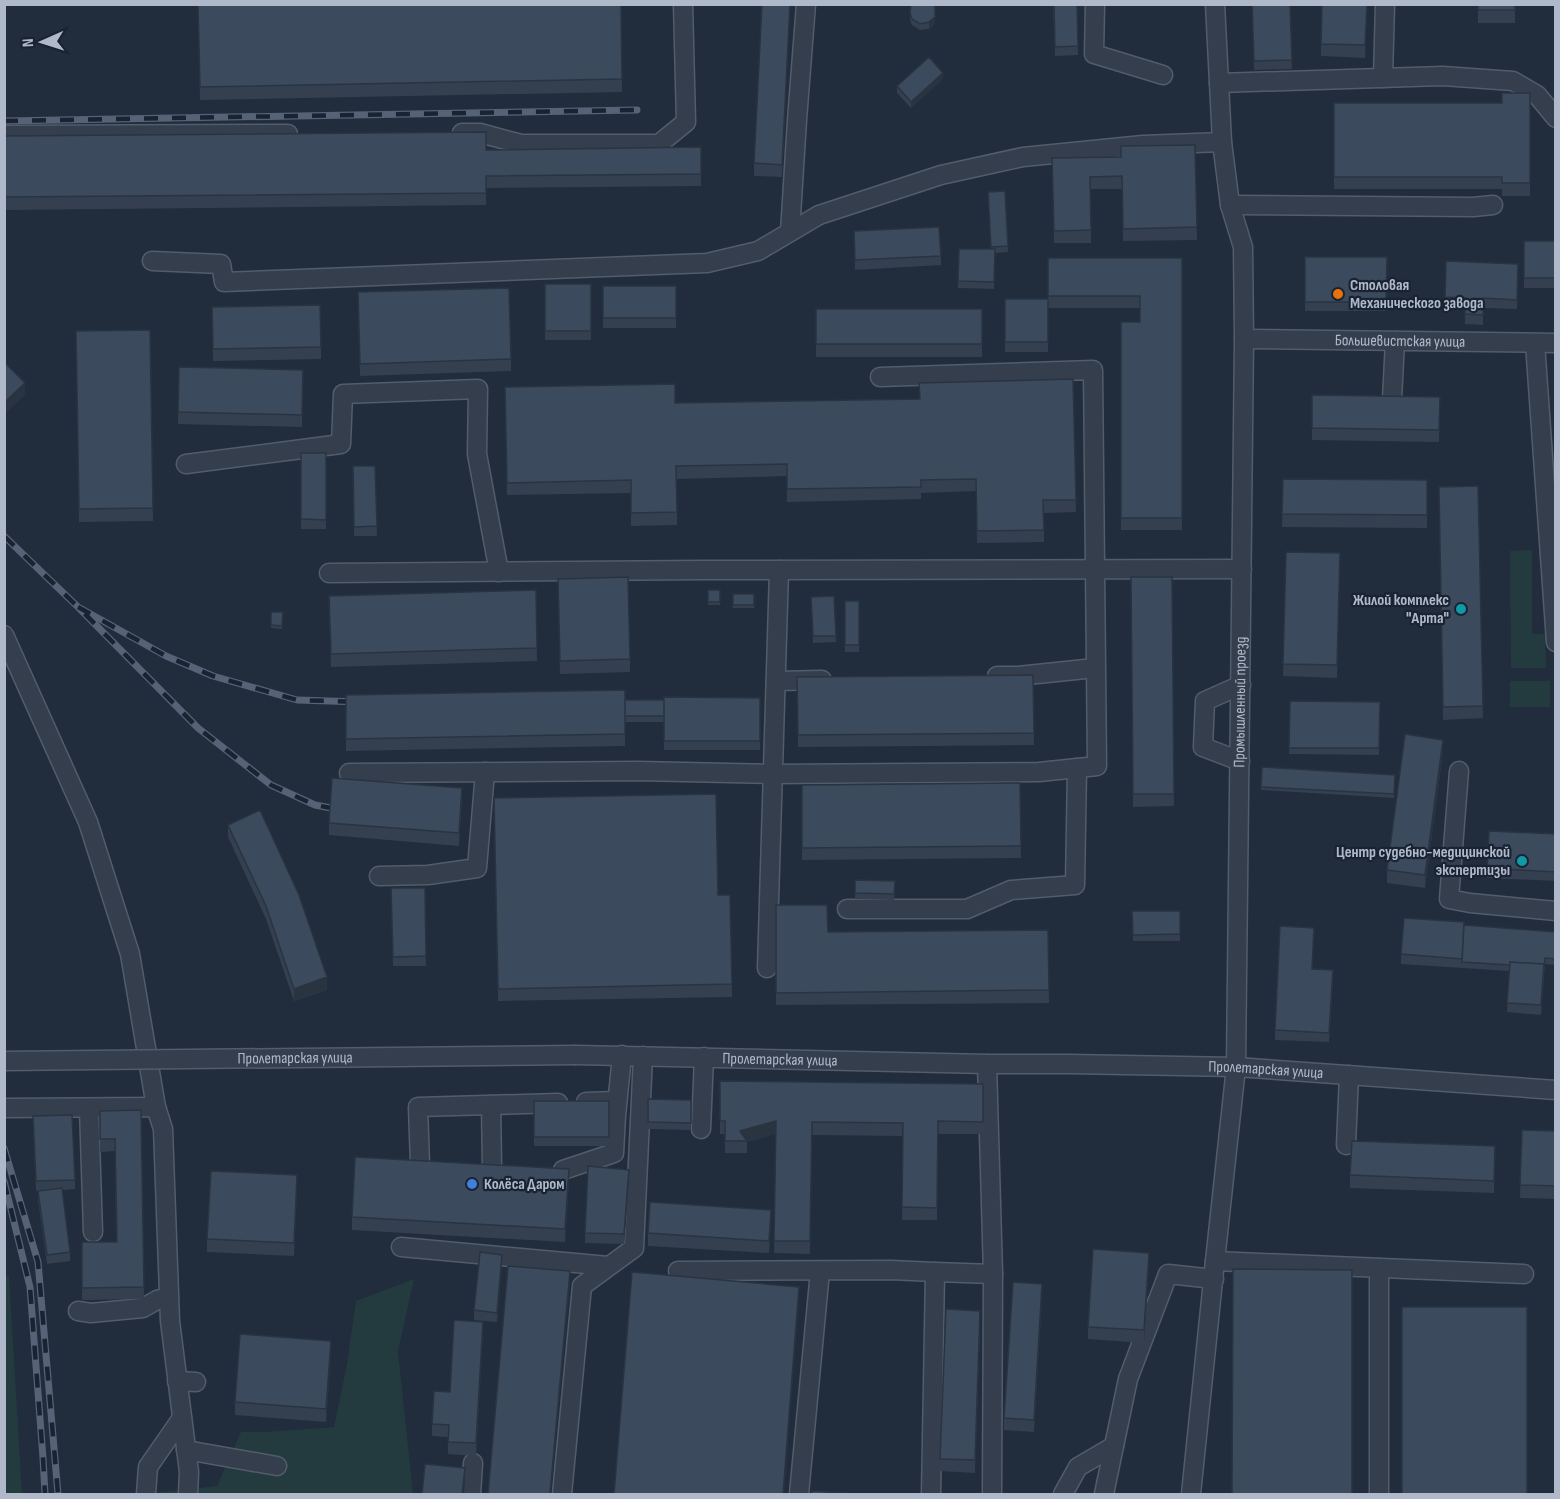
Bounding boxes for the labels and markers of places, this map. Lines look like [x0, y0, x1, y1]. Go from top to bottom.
place label: Столовая Механического завода [1350, 276, 1484, 313]
marker: Столовая Механического завода [1331, 287, 1345, 301]
place label: Жилой комплекс "Арта" [1353, 591, 1449, 628]
marker: Жилой комплекс "Арта" [1454, 602, 1468, 616]
place label: Центр судебно-медицинской экспертизы [1336, 843, 1510, 880]
marker: Центр судебно-медицинской экспертизы [1515, 854, 1529, 868]
place label: Колёса Даром [484, 1175, 565, 1194]
marker: Колёса Даром [465, 1177, 479, 1191]

